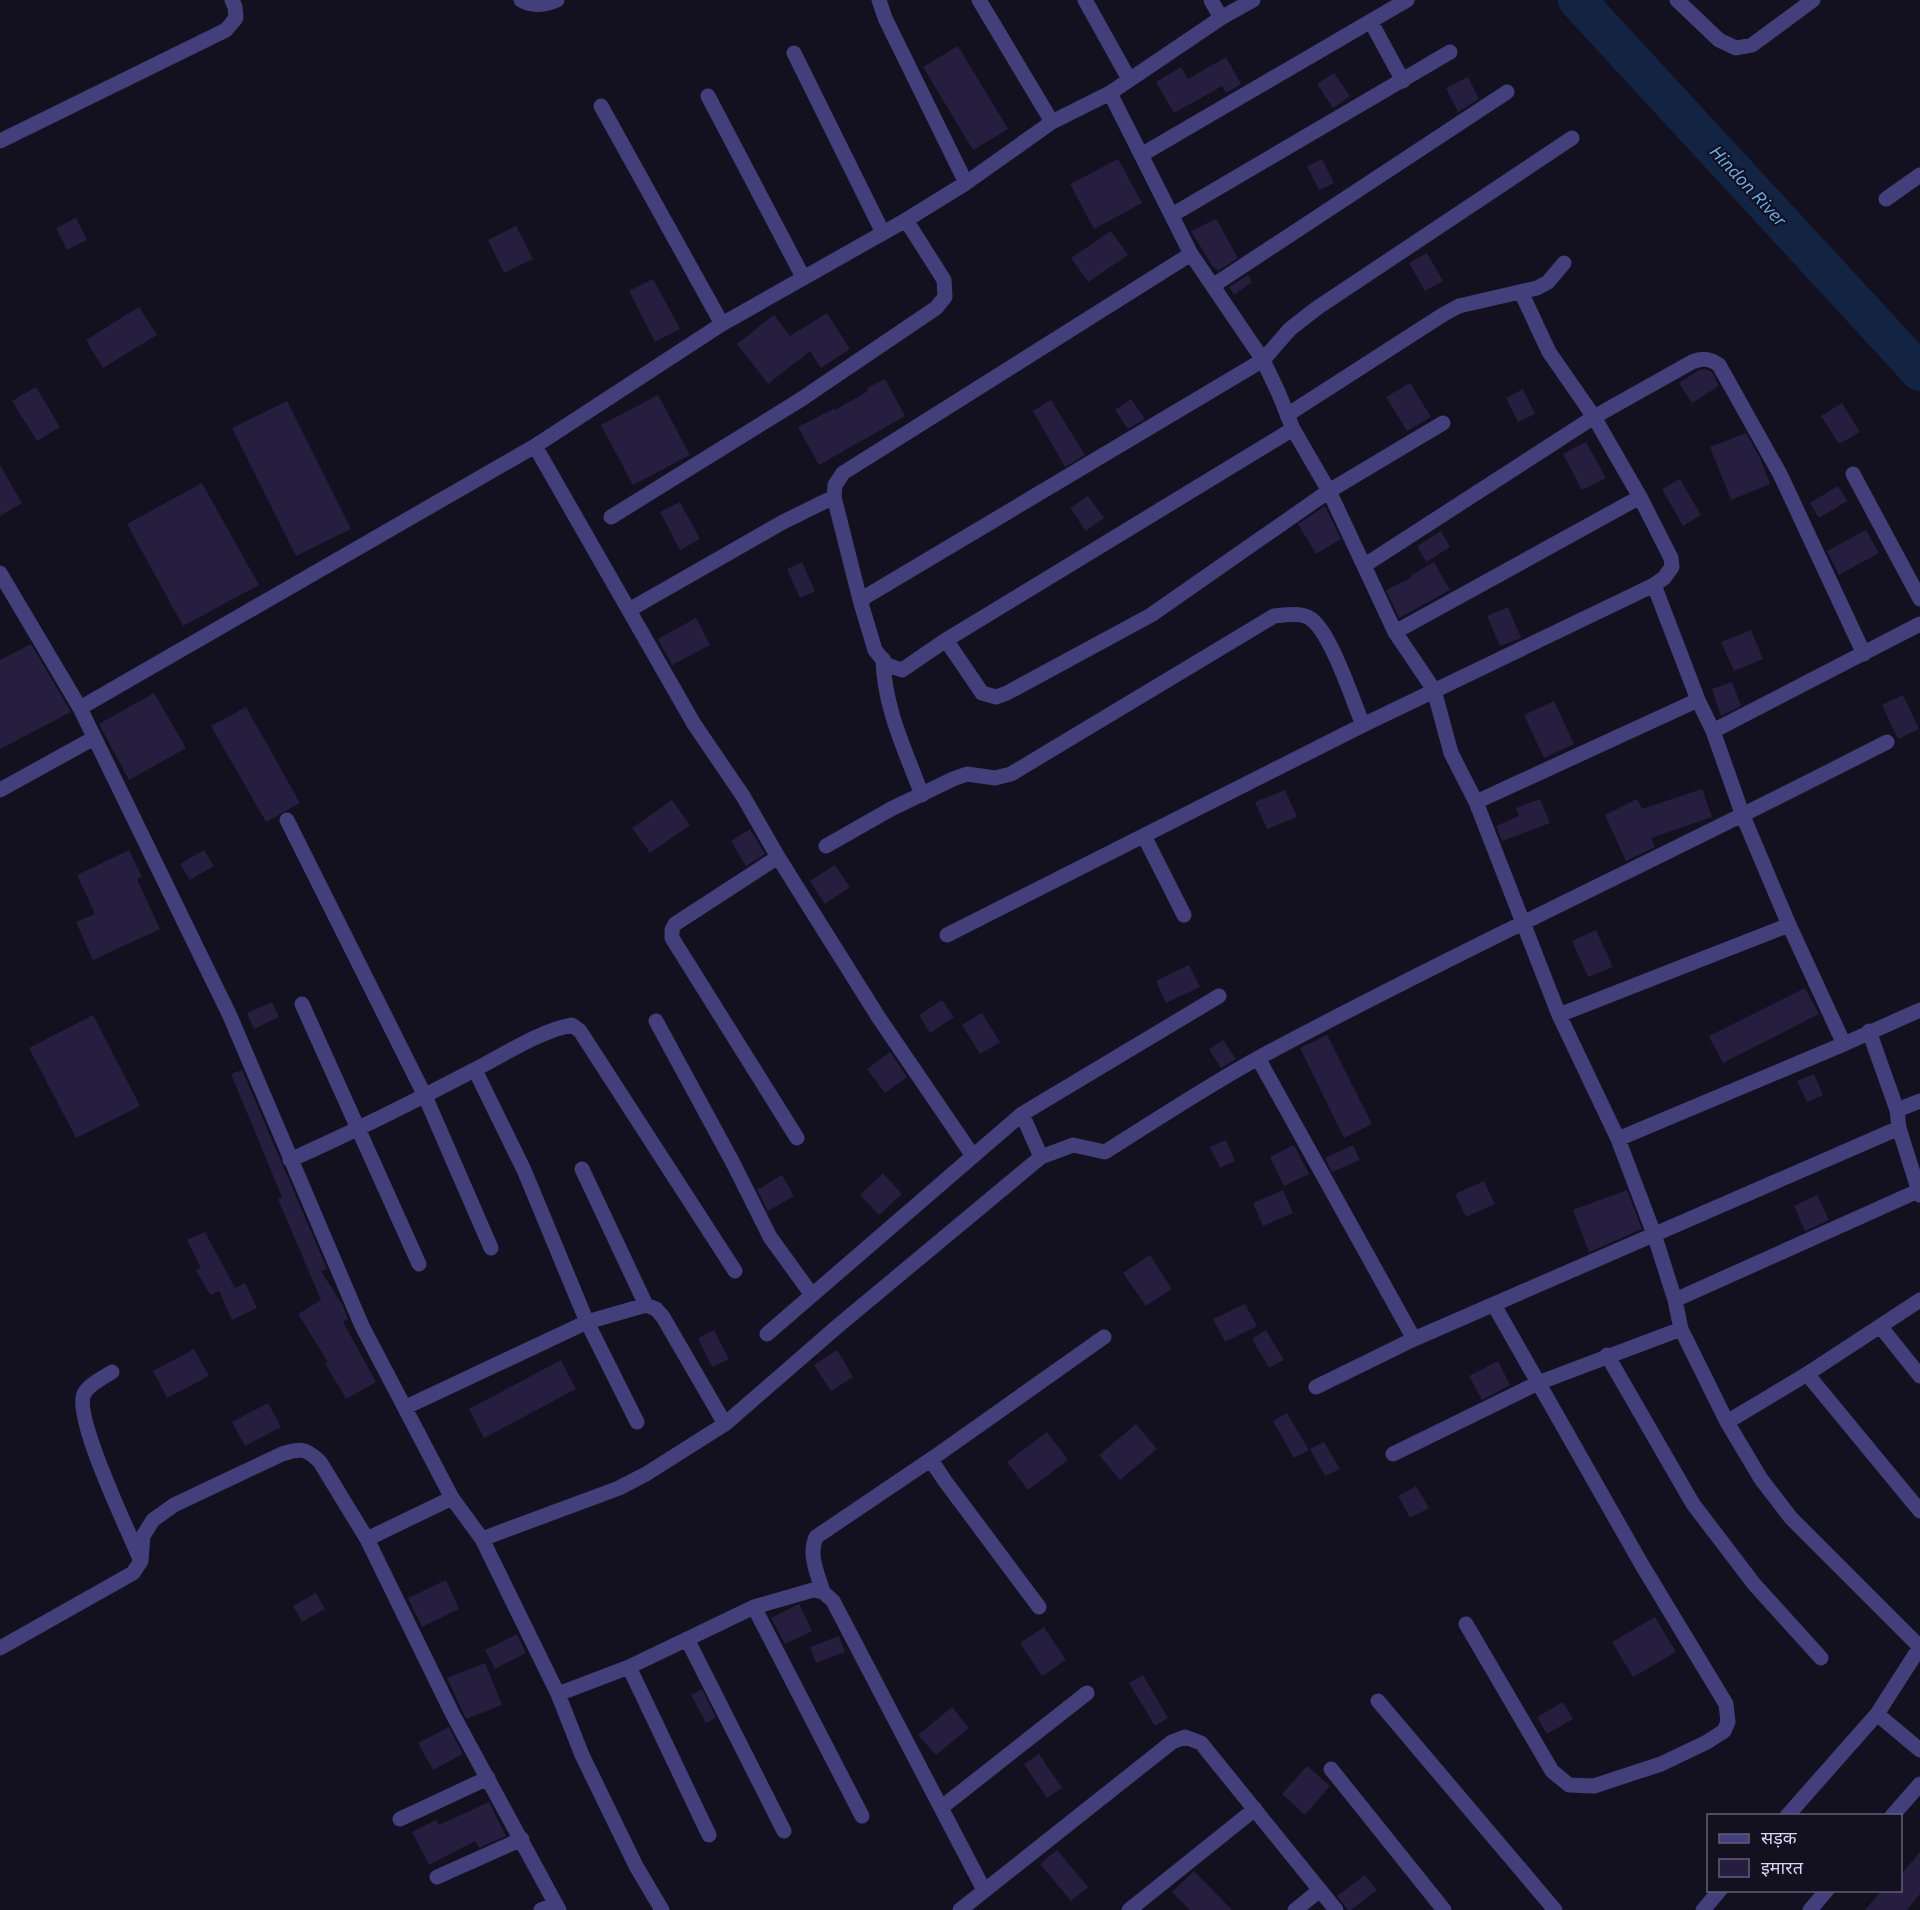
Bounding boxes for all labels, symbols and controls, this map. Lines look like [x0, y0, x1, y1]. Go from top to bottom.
water label: Hindon River [1705, 140, 1792, 231]
legend [1707, 1814, 1902, 1892]
text: सड़क [1761, 1826, 1798, 1849]
text: इमारत [1761, 1856, 1804, 1879]

